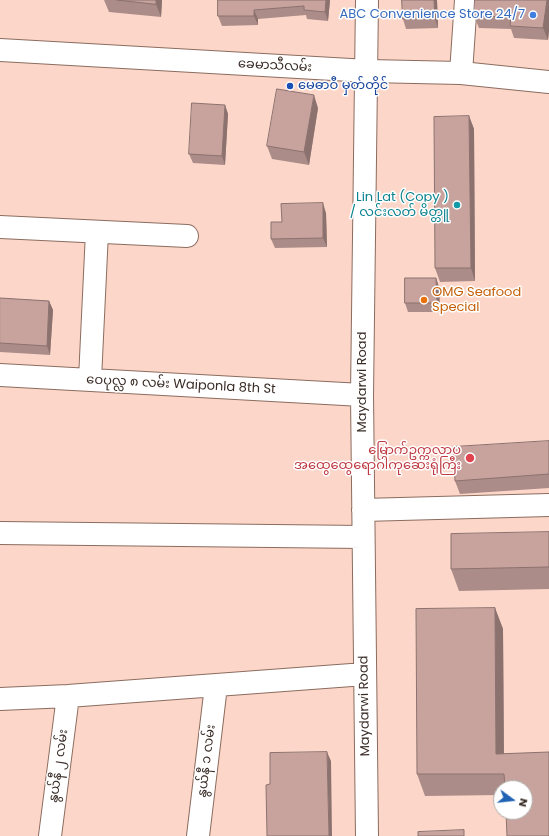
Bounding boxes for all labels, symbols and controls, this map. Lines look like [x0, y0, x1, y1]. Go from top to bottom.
place label: ABC Convenience Store 24/7 [339, 7, 525, 23]
marker: ABC Convenience Store 24/7 [528, 10, 538, 20]
street label: ခေမာသီလမ်း [238, 56, 312, 76]
place label: မေဓာဝီ မှတ်တိုင် [298, 78, 388, 94]
marker: မေဓာဝီ မှတ်တိုင် [285, 81, 295, 91]
place label: Lin Lat (Copy ) / လင်းလတ် မိတ္တူ [350, 190, 449, 221]
marker: Lin Lat (Copy ) / လင်းလတ် မိတ္တူ [452, 200, 462, 210]
place label: OMG Seafood Special [432, 285, 521, 316]
marker: OMG Seafood Special [419, 295, 429, 305]
street label: Maydarwi Road [355, 332, 371, 432]
street label: ဝေပုလ္လ ၈ လမ်း Waiponla 8th St [86, 372, 276, 398]
place label: မြောက်ဥက္ကလာပ အထွေထွေရောဂါကုဆေးရုံကြီး [294, 443, 461, 474]
marker: မြောက်ဥက္ကလာပ အထွေထွေရောဂါကုဆေးရုံကြီး [464, 452, 476, 464]
street label: Maydarwi Road [356, 655, 374, 757]
street label: နွယ်နီ ၁ လမ်း [195, 724, 219, 798]
street label: နွယ်နီ ၂ လမ်း [46, 728, 72, 804]
north arrow [493, 780, 533, 820]
text: N [515, 797, 532, 809]

